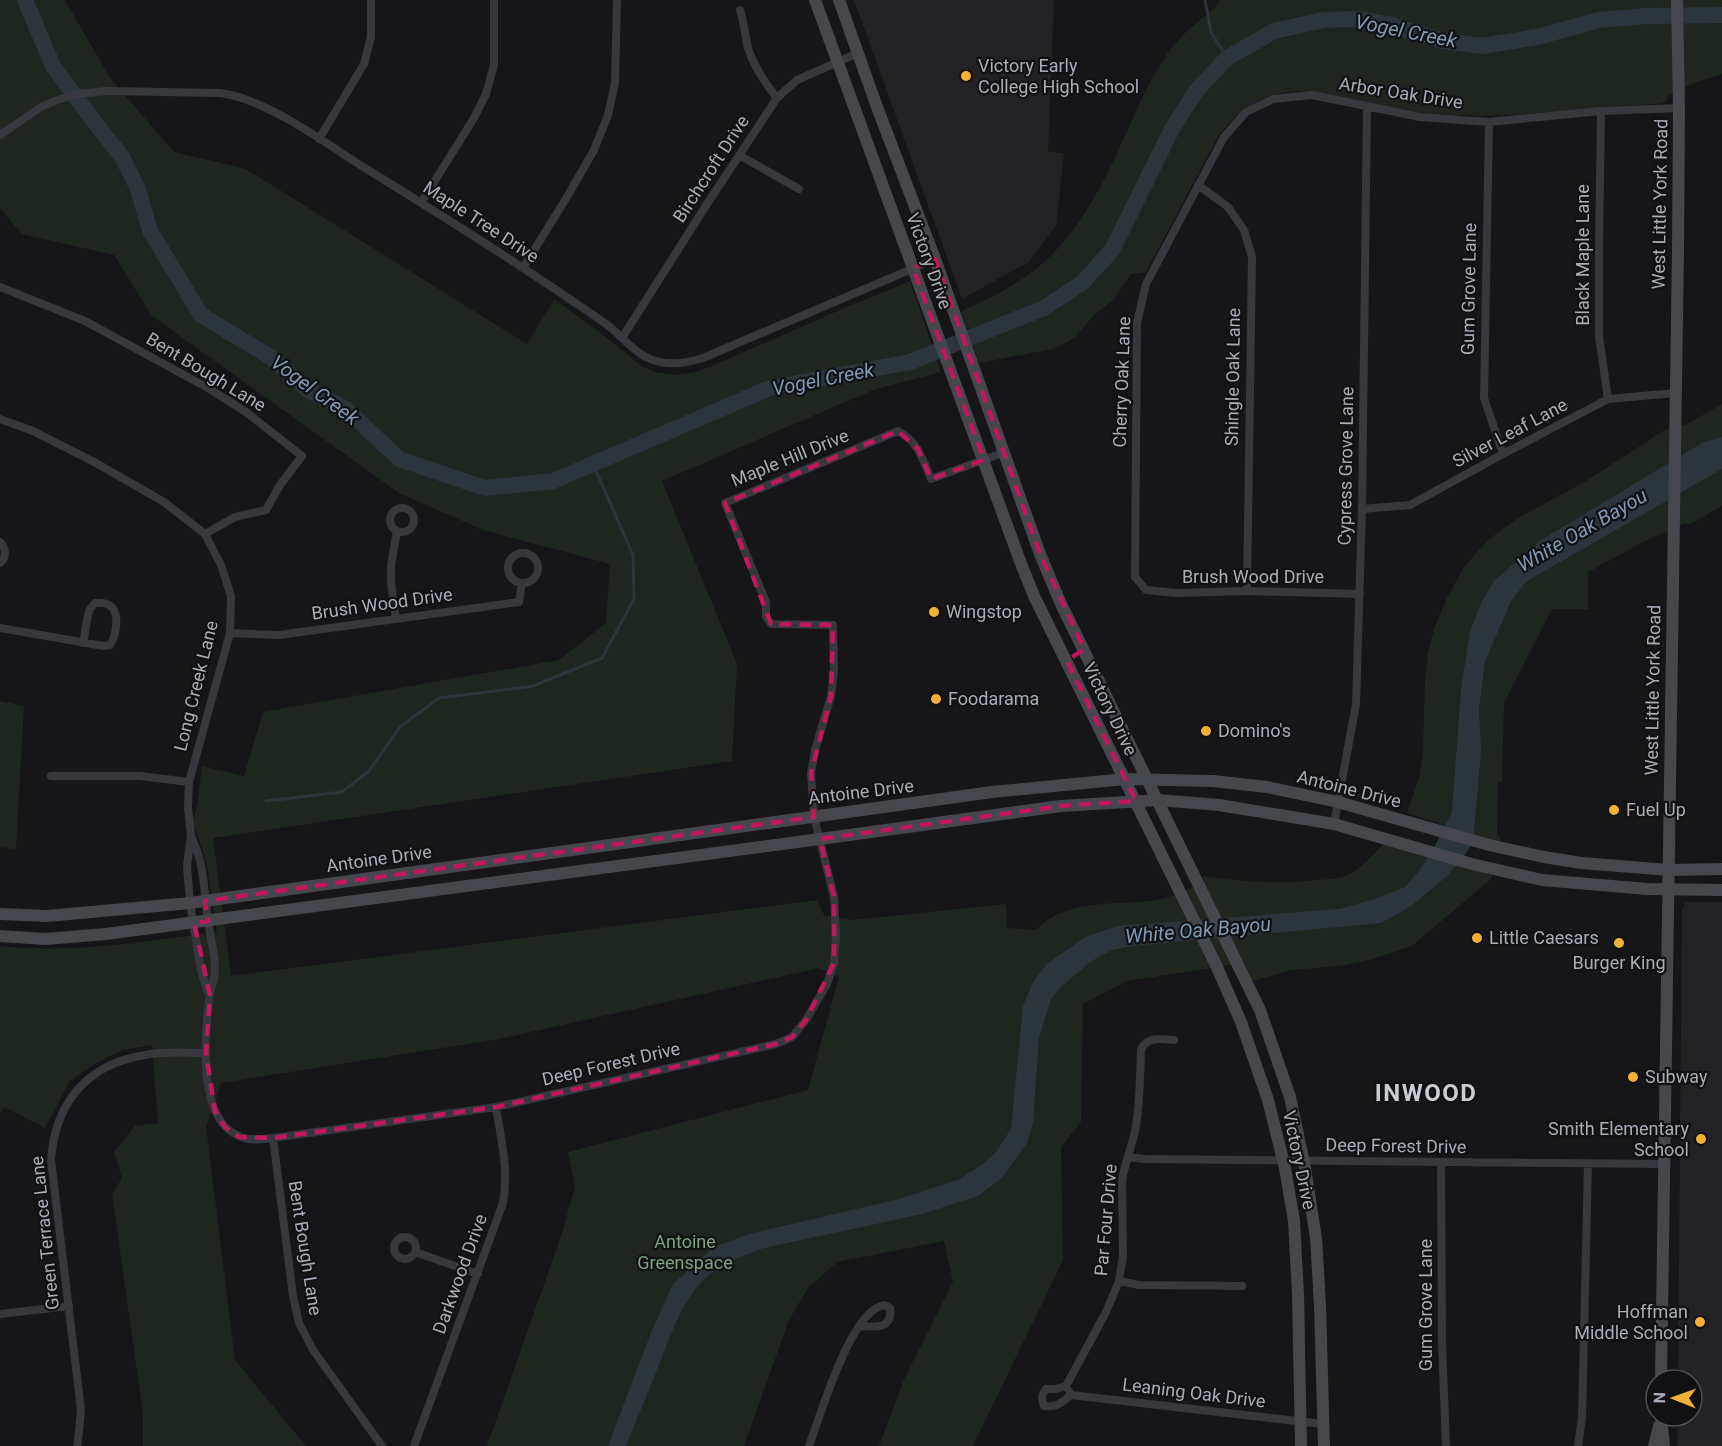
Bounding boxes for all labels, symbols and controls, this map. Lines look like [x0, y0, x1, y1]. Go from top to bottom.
water label: Vogel Creek [1353, 9, 1460, 53]
place label: Victory Early College High School [978, 55, 1139, 97]
marker: Victory Early College High School [959, 69, 973, 83]
street label: Arbor Oak Drive [1338, 72, 1464, 113]
street label: Birchcroft Drive [668, 111, 753, 226]
street label: West Little York Road [1648, 119, 1671, 289]
street label: Maple Tree Drive [420, 176, 543, 267]
street label: Black Maple Lane [1572, 184, 1593, 326]
street label: Victory Drive [902, 210, 957, 312]
street label: Gum Grove Lane [1457, 223, 1480, 355]
street label: Shingle Oak Lane [1221, 308, 1244, 446]
street label: Cherry Oak Lane [1109, 316, 1134, 448]
street label: Bent Bough Lane [143, 328, 270, 416]
water label: Vogel Creek [266, 350, 365, 431]
water label: Vogel Creek [770, 357, 877, 401]
street label: Cypress Grove Lane [1334, 386, 1357, 546]
street label: Silver Leaf Lane [1449, 394, 1571, 472]
street label: Maple Hill Drive [728, 424, 852, 491]
water label: White Oak Bayou [1513, 483, 1652, 577]
street label: Brush Wood Drive [1182, 566, 1324, 587]
street label: Brush Wood Drive [310, 583, 454, 624]
place label: Wingstop [946, 601, 1022, 622]
marker: Wingstop [927, 605, 941, 619]
street label: West Little York Road [1641, 605, 1664, 775]
street label: Long Creek Lane [169, 618, 222, 753]
street label: Victory Drive [1079, 659, 1142, 759]
place label: Foodarama [948, 688, 1039, 709]
marker: Foodarama [929, 692, 943, 706]
place label: Domino's [1218, 720, 1291, 741]
marker: Domino's [1199, 724, 1213, 738]
street label: Antoine Drive [1295, 765, 1403, 812]
street label: Antoine Drive [807, 775, 915, 808]
place label: Fuel Up [1626, 799, 1686, 820]
marker: Fuel Up [1607, 803, 1621, 817]
street label: Antoine Drive [325, 841, 433, 876]
water label: White Oak Bayou [1124, 912, 1272, 948]
place label: Little Caesars [1489, 927, 1599, 948]
marker: Little Caesars [1470, 931, 1484, 945]
marker: Burger King [1612, 936, 1626, 950]
place label: Burger King [1572, 952, 1666, 973]
street label: Deep Forest Drive [540, 1037, 682, 1090]
place label: Subway [1645, 1066, 1708, 1087]
marker: Subway [1626, 1070, 1640, 1084]
district label: INWOOD [1375, 1079, 1477, 1107]
street label: Victory Drive [1279, 1108, 1320, 1211]
place label: Smith Elementary School [1548, 1118, 1689, 1160]
marker: Smith Elementary School [1694, 1132, 1708, 1146]
street label: Deep Forest Drive [1325, 1134, 1467, 1157]
street label: Green Terrace Lane [26, 1155, 63, 1311]
street label: Par Four Drive [1090, 1163, 1121, 1277]
street label: Bent Bough Lane [284, 1179, 326, 1317]
street label: Darkwood Drive [428, 1211, 491, 1337]
park label: Antoine Greenspace [637, 1231, 733, 1273]
street label: Gum Grove Lane [1415, 1239, 1436, 1371]
place label: Hoffman Middle School [1574, 1301, 1688, 1343]
marker: Hoffman Middle School [1693, 1315, 1707, 1329]
north arrow [1644, 1368, 1704, 1428]
street label: Leaning Oak Drive [1121, 1373, 1267, 1412]
text: N [1650, 1392, 1669, 1404]

